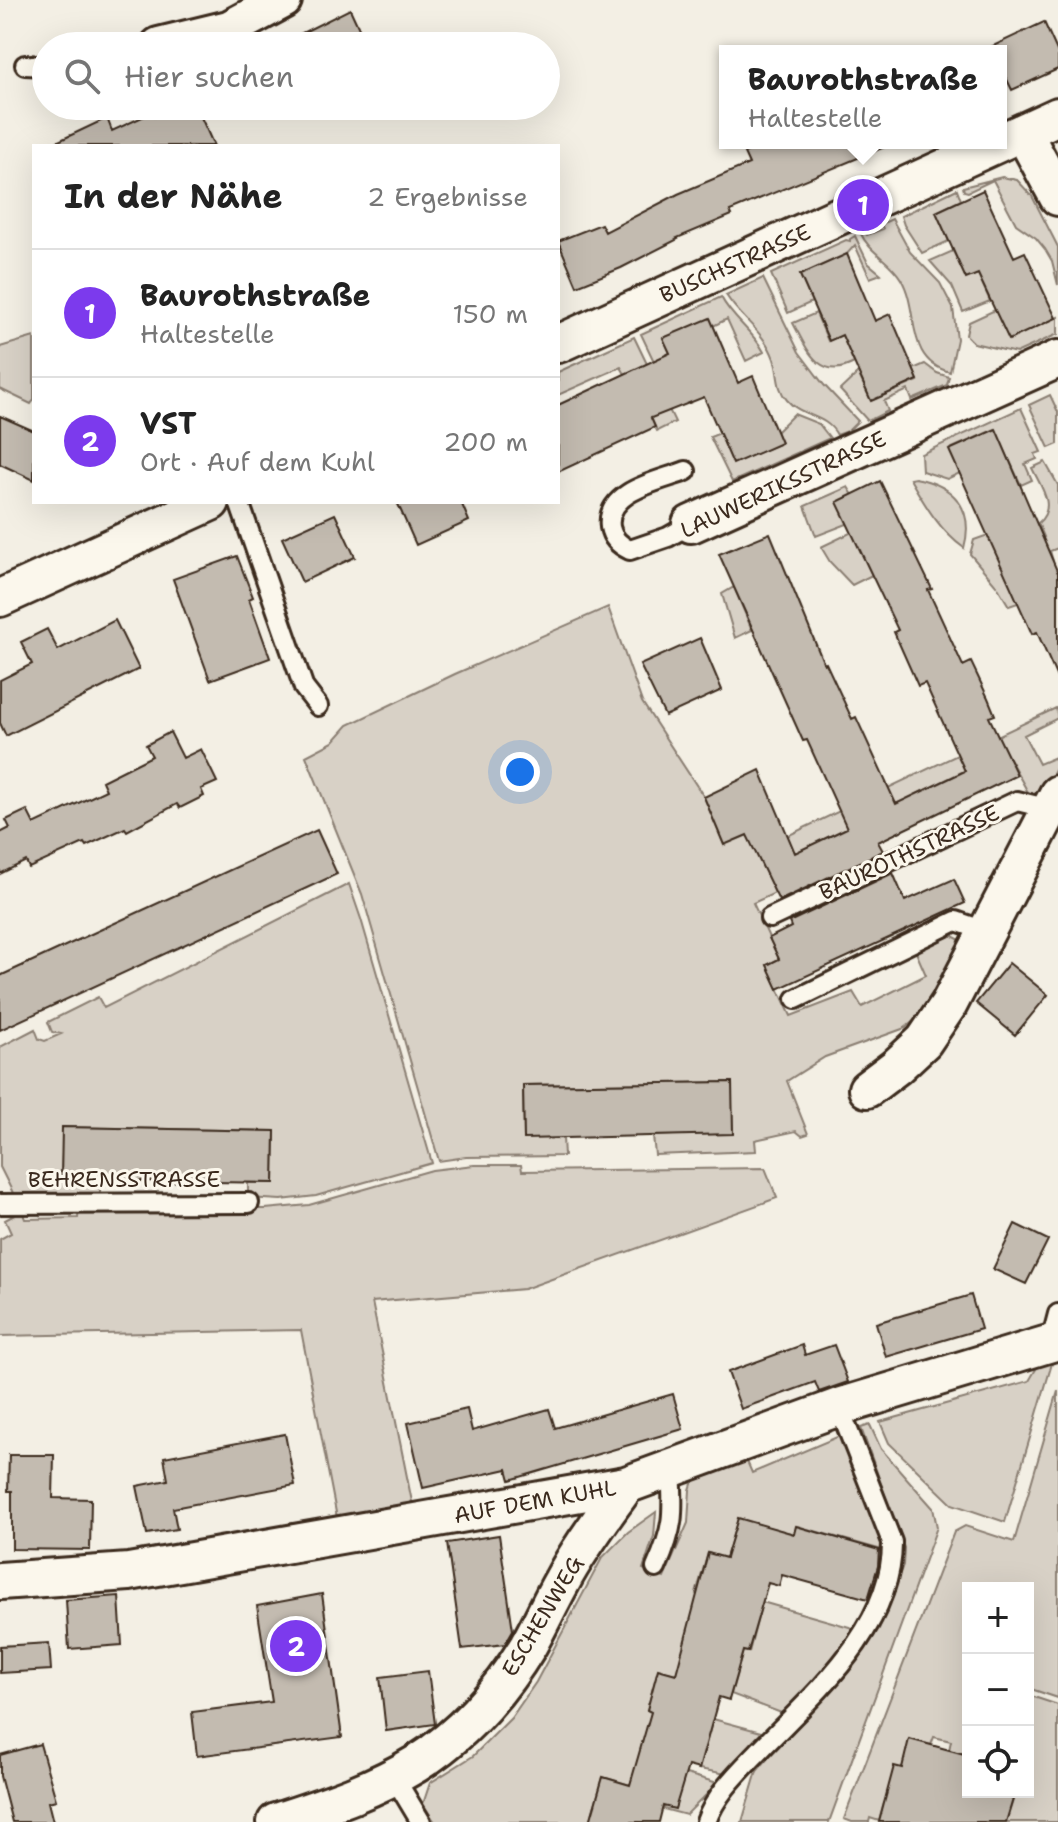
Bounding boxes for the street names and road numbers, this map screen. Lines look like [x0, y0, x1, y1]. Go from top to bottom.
street label: BUSCHSTRASSE [655, 217, 815, 310]
street label: LAUWERIKSSTRASSE [676, 424, 891, 545]
street label: BAUROTHSTRASSE [814, 798, 1004, 907]
street label: BEHRENSSTRASSE [28, 1165, 220, 1194]
street label: AUF DEM KUHL [452, 1473, 618, 1530]
street label: ESCHENWEG [495, 1550, 590, 1682]

